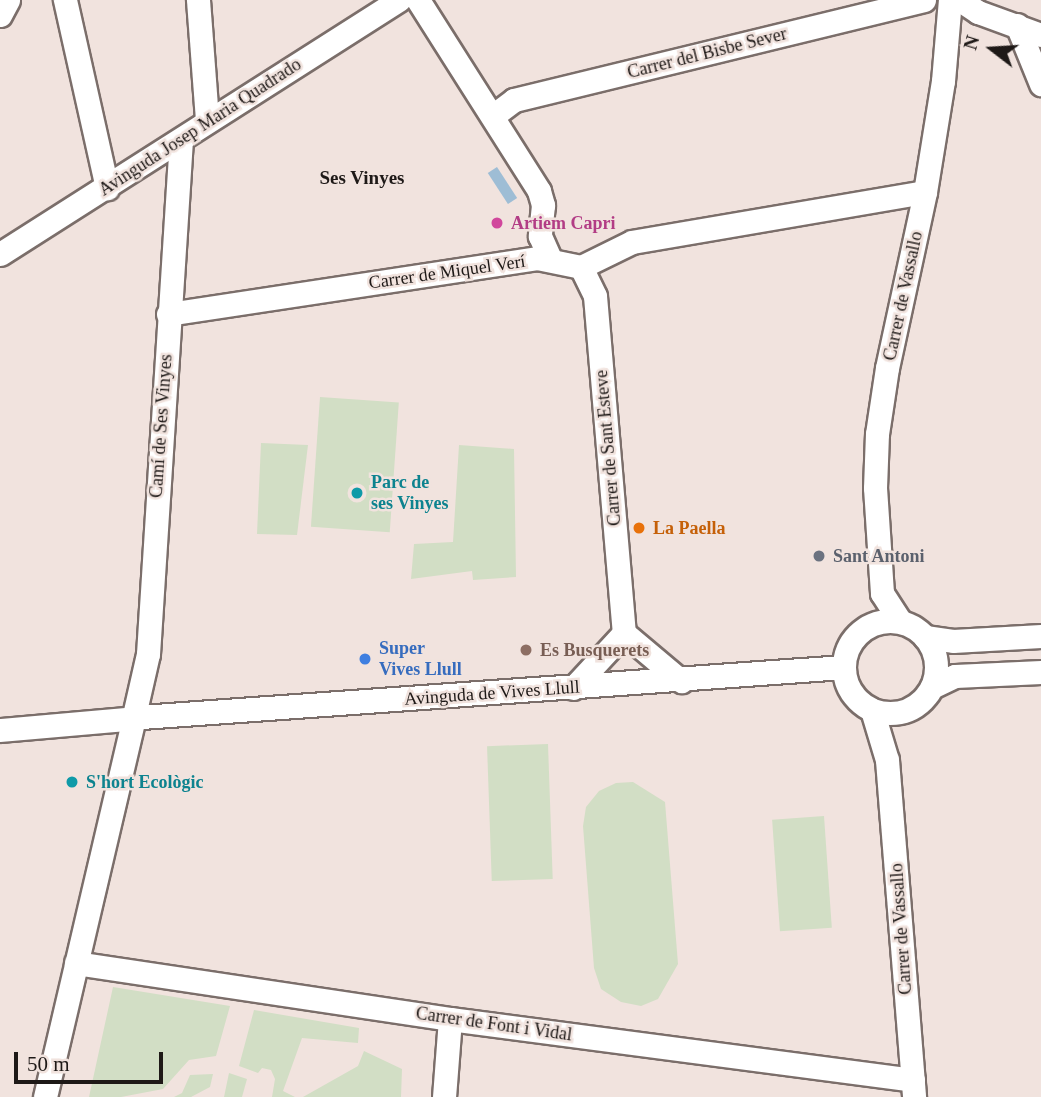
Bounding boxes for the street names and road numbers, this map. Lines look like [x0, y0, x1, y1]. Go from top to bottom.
street label: Carrer del Bisbe Sever [615, 20, 799, 86]
street label: Avinguda Josep Maria Quadrado [80, 44, 320, 210]
street label: Carrer de Vassallo [877, 221, 929, 371]
street label: Carrer de Miquel Verí [359, 249, 535, 295]
street label: Camí de Ses Vinyes [145, 346, 177, 506]
street label: Carrer de Sant Esteve [589, 358, 627, 538]
street label: Avinguda de Vives Llull [396, 676, 588, 710]
street label: Carrer de Vassallo [885, 854, 917, 1004]
street label: Carrer de Font i Vidal [406, 1001, 582, 1047]

